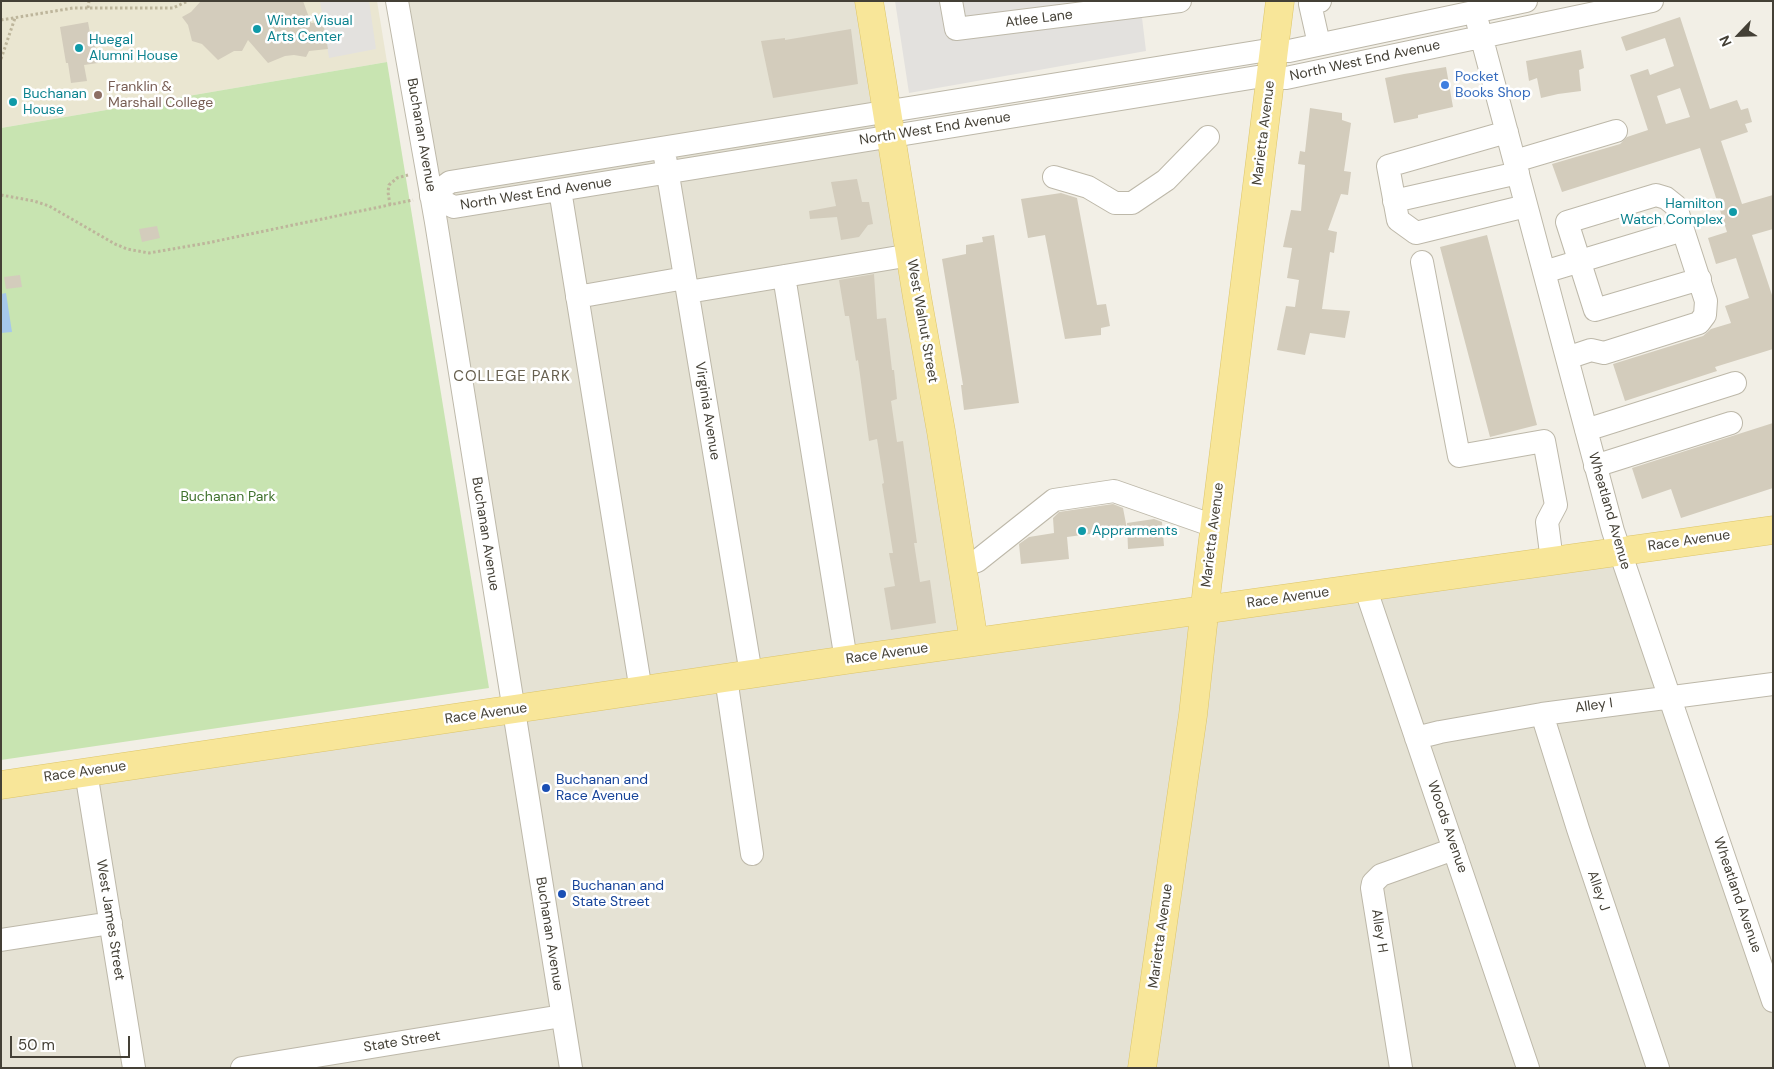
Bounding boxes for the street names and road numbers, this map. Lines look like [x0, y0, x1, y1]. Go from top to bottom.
street label: Atlee Lane [1004, 7, 1074, 31]
street label: North West End Avenue [1288, 37, 1442, 85]
street label: Buchanan Avenue [403, 77, 439, 193]
street label: Marietta Avenue [1249, 80, 1279, 186]
street label: North West End Avenue [858, 109, 1012, 149]
street label: North West End Avenue [459, 174, 613, 214]
street label: West Walnut Street [903, 258, 941, 384]
street label: Virginia Avenue [691, 361, 723, 461]
street label: Wheatland Avenue [1584, 450, 1634, 572]
street label: Buchanan Avenue [468, 476, 502, 592]
street label: Marietta Avenue [1198, 482, 1228, 588]
street label: Race Avenue [1647, 527, 1731, 555]
street label: Race Avenue [1246, 584, 1330, 612]
street label: Race Avenue [845, 640, 929, 668]
street label: Alley I [1574, 695, 1614, 717]
street label: Race Avenue [444, 700, 528, 728]
street label: Race Avenue [43, 758, 127, 786]
street label: Woods Avenue [1423, 779, 1471, 875]
street label: Wheatland Avenue [1709, 835, 1765, 955]
street label: West James Street [92, 858, 128, 982]
street label: Alley J [1583, 869, 1613, 913]
street label: Buchanan Avenue [532, 876, 566, 992]
street label: Marietta Avenue [1145, 883, 1177, 989]
street label: Alley H [1367, 908, 1391, 954]
street label: State Street [362, 1028, 442, 1056]

